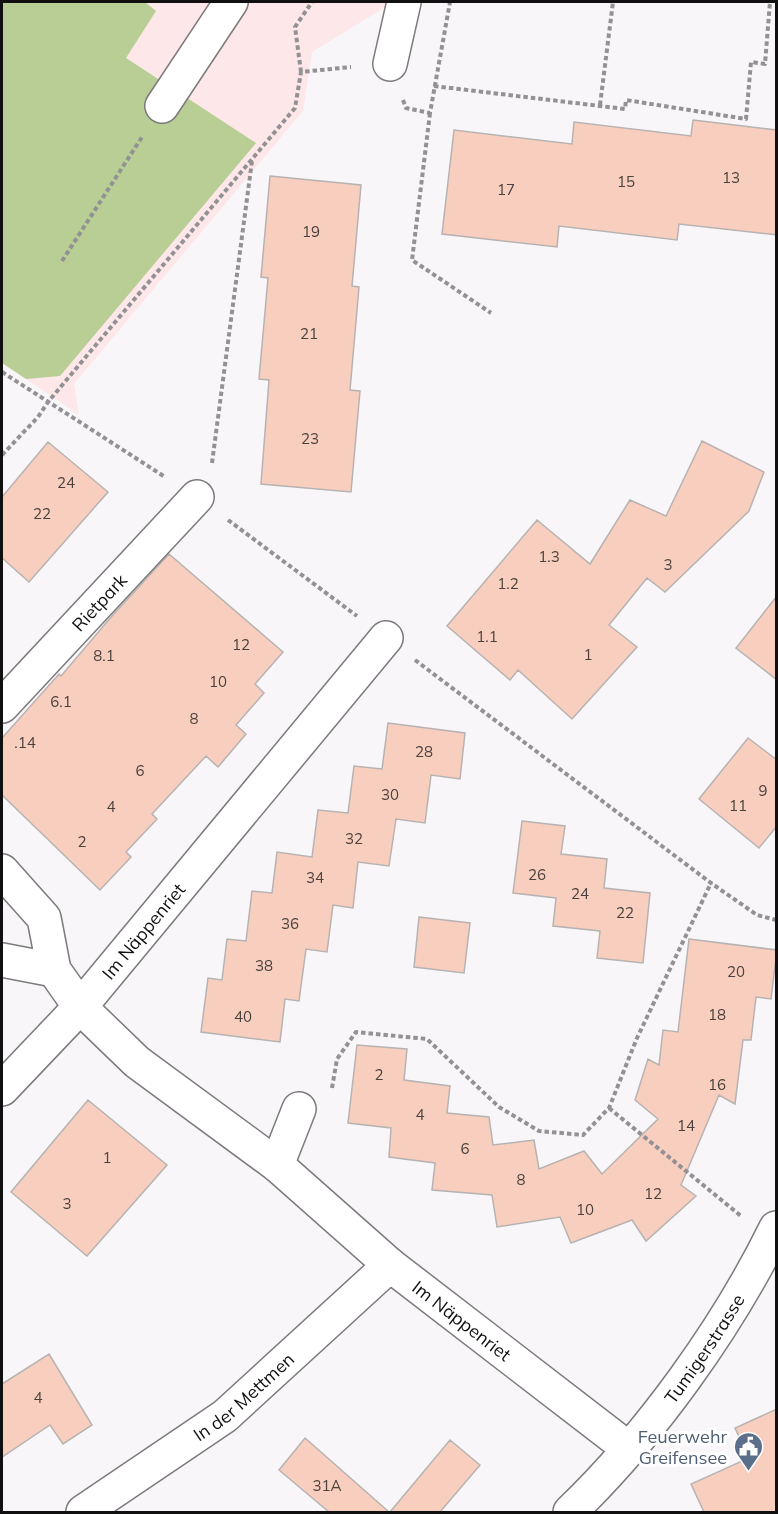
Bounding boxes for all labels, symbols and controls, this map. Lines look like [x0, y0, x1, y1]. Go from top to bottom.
house number: 13 [722, 168, 740, 187]
house number: 15 [617, 172, 635, 191]
house number: 17 [497, 180, 515, 199]
house number: 19 [302, 222, 320, 241]
house number: 21 [300, 324, 318, 343]
house number: 23 [301, 429, 319, 448]
house number: 24 [57, 473, 75, 492]
house number: 22 [33, 504, 51, 523]
house number: 1.3 [538, 547, 560, 566]
house number: 3 [663, 555, 673, 574]
street label: Rietpark [66, 568, 132, 636]
house number: 1.2 [497, 574, 519, 593]
house number: 1.1 [476, 627, 498, 646]
house number: 12 [232, 635, 250, 654]
house number: 1 [583, 645, 593, 664]
house number: 8.1 [93, 646, 115, 665]
house number: 10 [209, 672, 227, 691]
house number: 6.1 [50, 692, 72, 711]
house number: 8 [189, 709, 199, 728]
house number: .14 [14, 733, 36, 752]
house number: 28 [415, 742, 433, 761]
house number: 6 [135, 761, 145, 780]
house number: 9 [758, 781, 768, 800]
house number: 30 [381, 785, 399, 804]
house number: 11 [729, 796, 747, 815]
house number: 4 [106, 797, 116, 816]
house number: 32 [345, 829, 363, 848]
house number: 2 [77, 832, 87, 851]
house number: 26 [528, 865, 546, 884]
house number: 34 [306, 868, 324, 887]
street label: Im Näppenriet [96, 878, 190, 984]
house number: 24 [571, 884, 589, 903]
house number: 22 [616, 903, 634, 922]
house number: 36 [281, 914, 299, 933]
house number: 38 [255, 956, 273, 975]
house number: 20 [727, 962, 745, 981]
house number: 18 [708, 1005, 726, 1024]
house number: 40 [234, 1007, 252, 1026]
house number: 2 [374, 1065, 384, 1084]
house number: 16 [708, 1075, 726, 1094]
house number: 4 [415, 1105, 425, 1124]
house number: 14 [677, 1116, 695, 1135]
house number: 6 [460, 1139, 470, 1158]
house number: 1 [102, 1148, 112, 1167]
house number: 8 [516, 1170, 526, 1189]
house number: 12 [644, 1184, 662, 1203]
house number: 3 [62, 1194, 72, 1213]
house number: 10 [576, 1200, 594, 1219]
street label: Im Näppenriet [408, 1275, 516, 1366]
street label: Tumigerstrasse [659, 1290, 749, 1408]
street label: In der Mettmen [189, 1347, 299, 1446]
house number: 4 [33, 1388, 43, 1407]
place label: Feuerwehr Greifensee [638, 1425, 727, 1469]
public building icon: Feuerwehr Greifensee [732, 1430, 764, 1472]
house number: 31A [312, 1476, 342, 1495]

